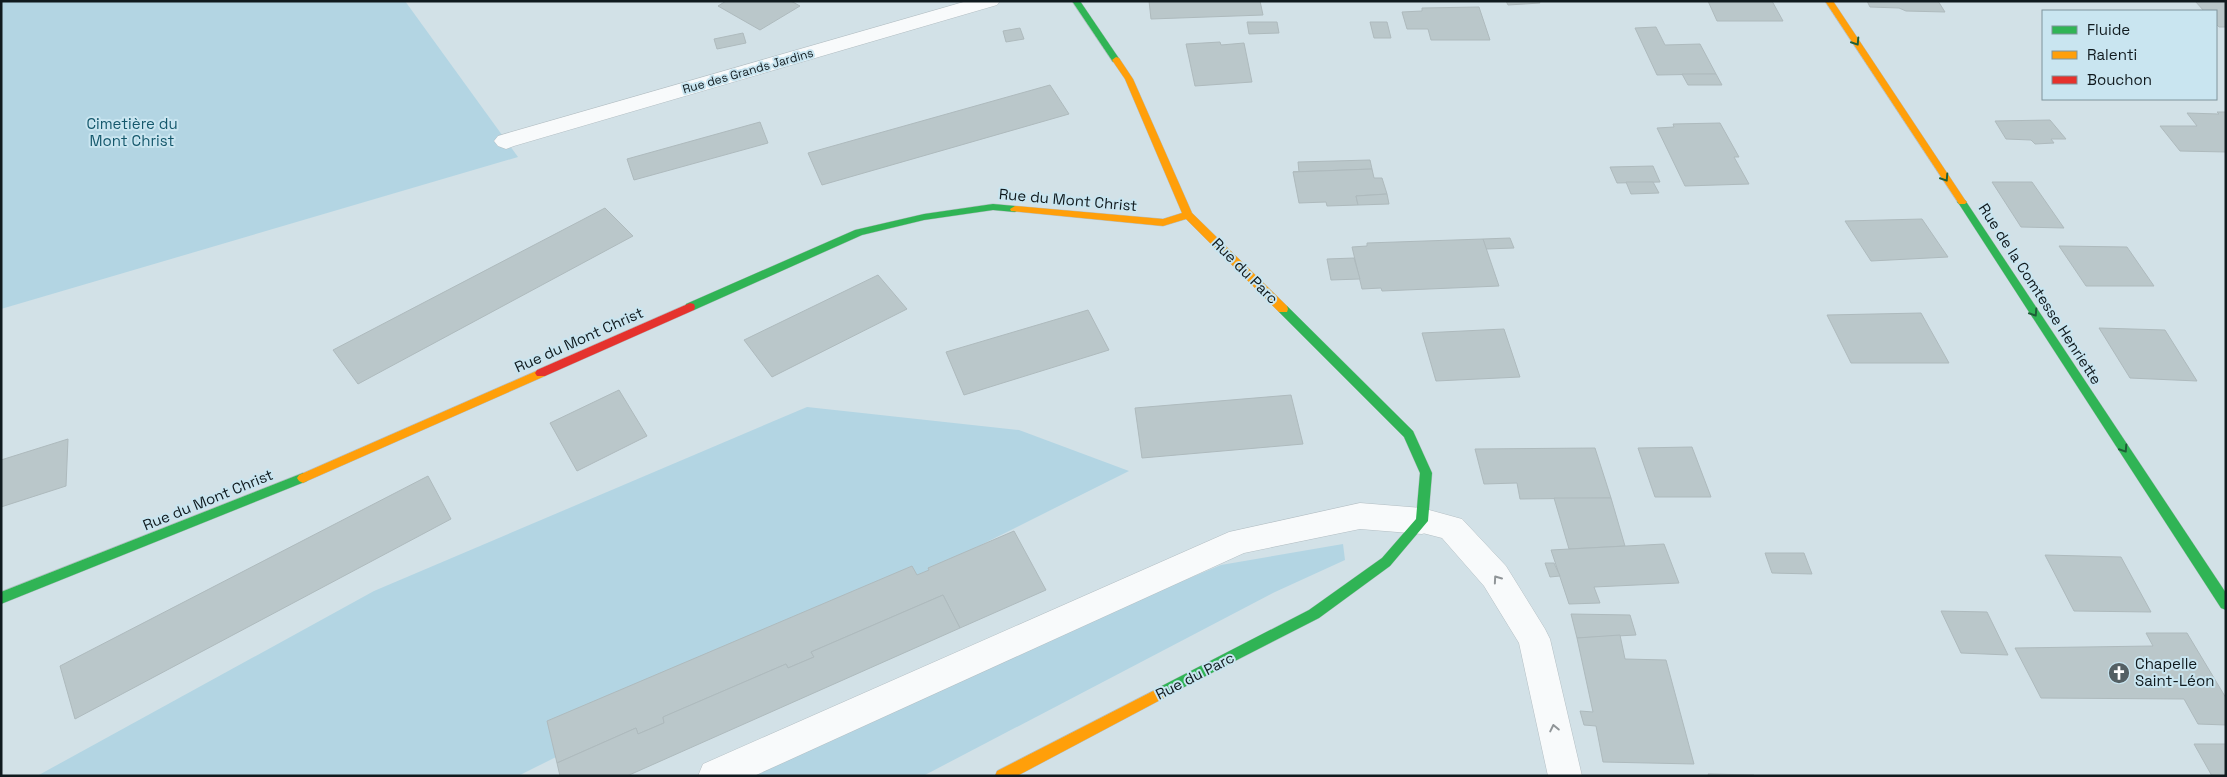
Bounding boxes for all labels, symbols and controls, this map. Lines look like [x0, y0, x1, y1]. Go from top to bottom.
legend [2042, 10, 2217, 100]
text: Fluide [2087, 20, 2130, 39]
one-way arrow [1850, 36, 1859, 46]
street label: Rue des Grands Jardins [681, 45, 815, 97]
text: Ralenti [2087, 45, 2137, 64]
text: Bouchon [2087, 70, 2152, 89]
park label: Cimetière du Mont Christ [86, 114, 178, 150]
one-way arrow [1939, 172, 1948, 181]
street label: Rue du Mont Christ [998, 184, 1138, 215]
street label: Rue de la Comtesse Henriette [1975, 200, 2106, 388]
street label: Rue du Parc [1208, 234, 1282, 308]
street label: Rue du Mont Christ [512, 303, 646, 376]
one-way arrow [2028, 308, 2038, 317]
one-way arrow [2118, 443, 2127, 453]
street label: Rue du Mont Christ [140, 465, 276, 534]
one-way arrow [1494, 575, 1503, 585]
street label: Rue du Parc [1152, 648, 1237, 704]
place label: Chapelle Saint-Léon [2135, 654, 2214, 690]
church icon: Chapelle Saint-Léon [2107, 661, 2131, 685]
one-way arrow [1549, 724, 1560, 733]

